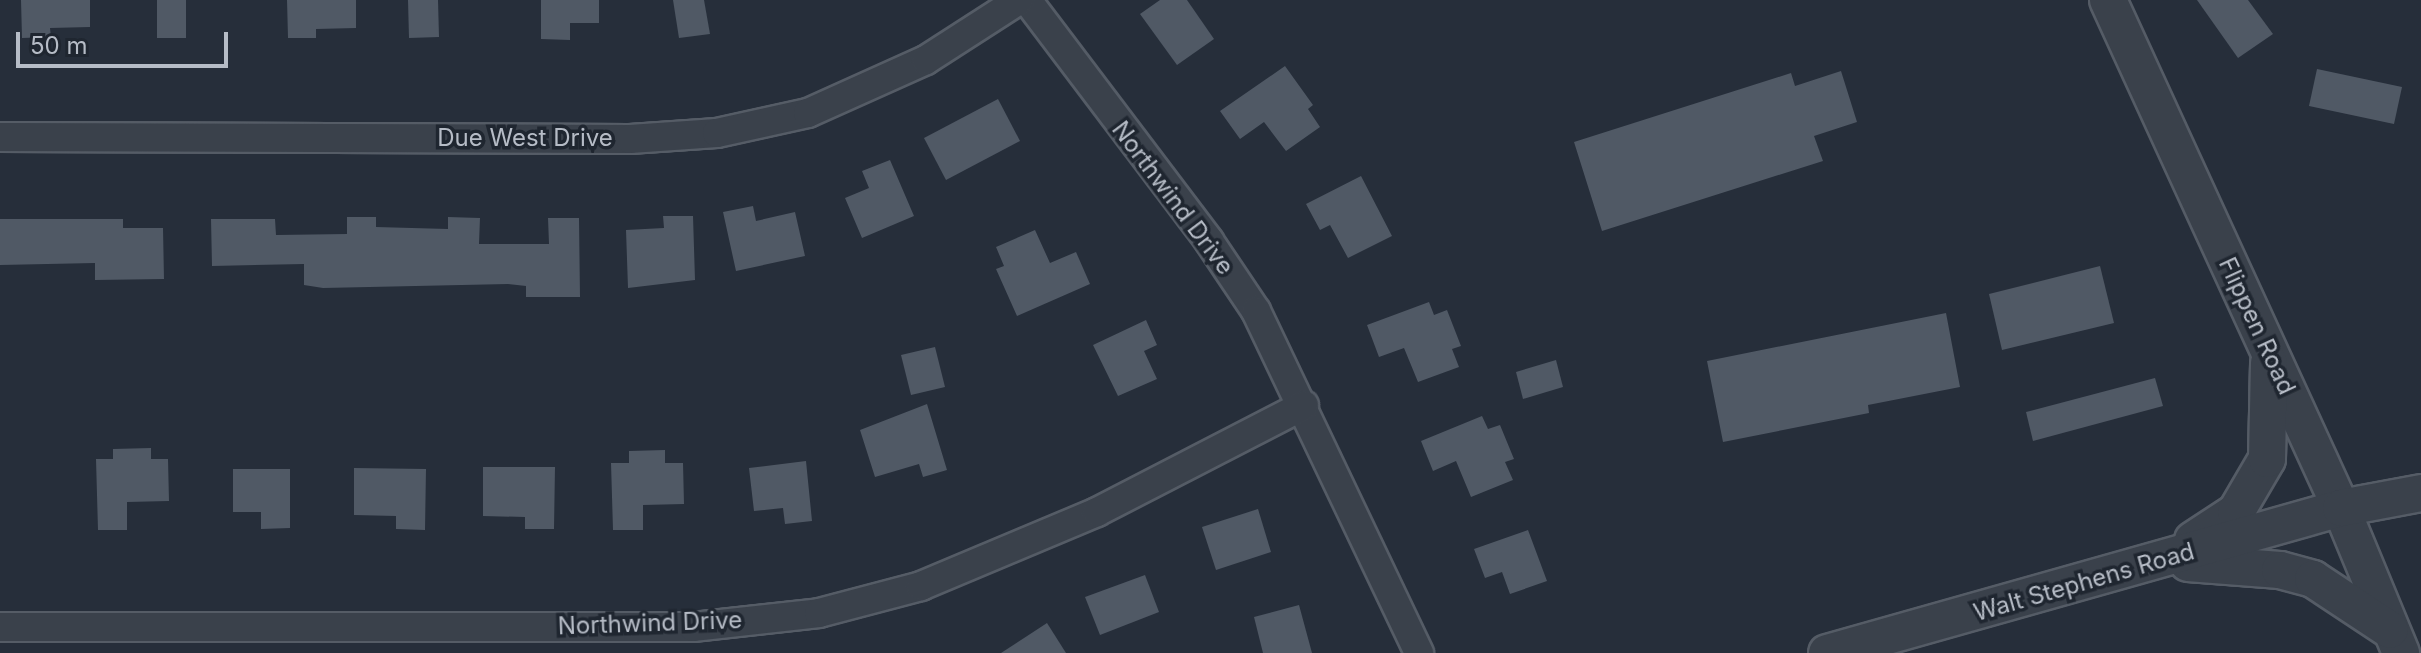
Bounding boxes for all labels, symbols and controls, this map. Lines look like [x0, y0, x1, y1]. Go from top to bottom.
scale bar [20, 16, 232, 66]
text: 50 m [30, 31, 88, 60]
street label: Northwind Drive [1106, 116, 1240, 280]
street label: Due West Drive [437, 124, 613, 152]
street label: Flippen Road [2213, 253, 2301, 399]
street label: Walt Stephens Road [1970, 537, 2198, 627]
street label: Northwind Drive [557, 605, 743, 641]

